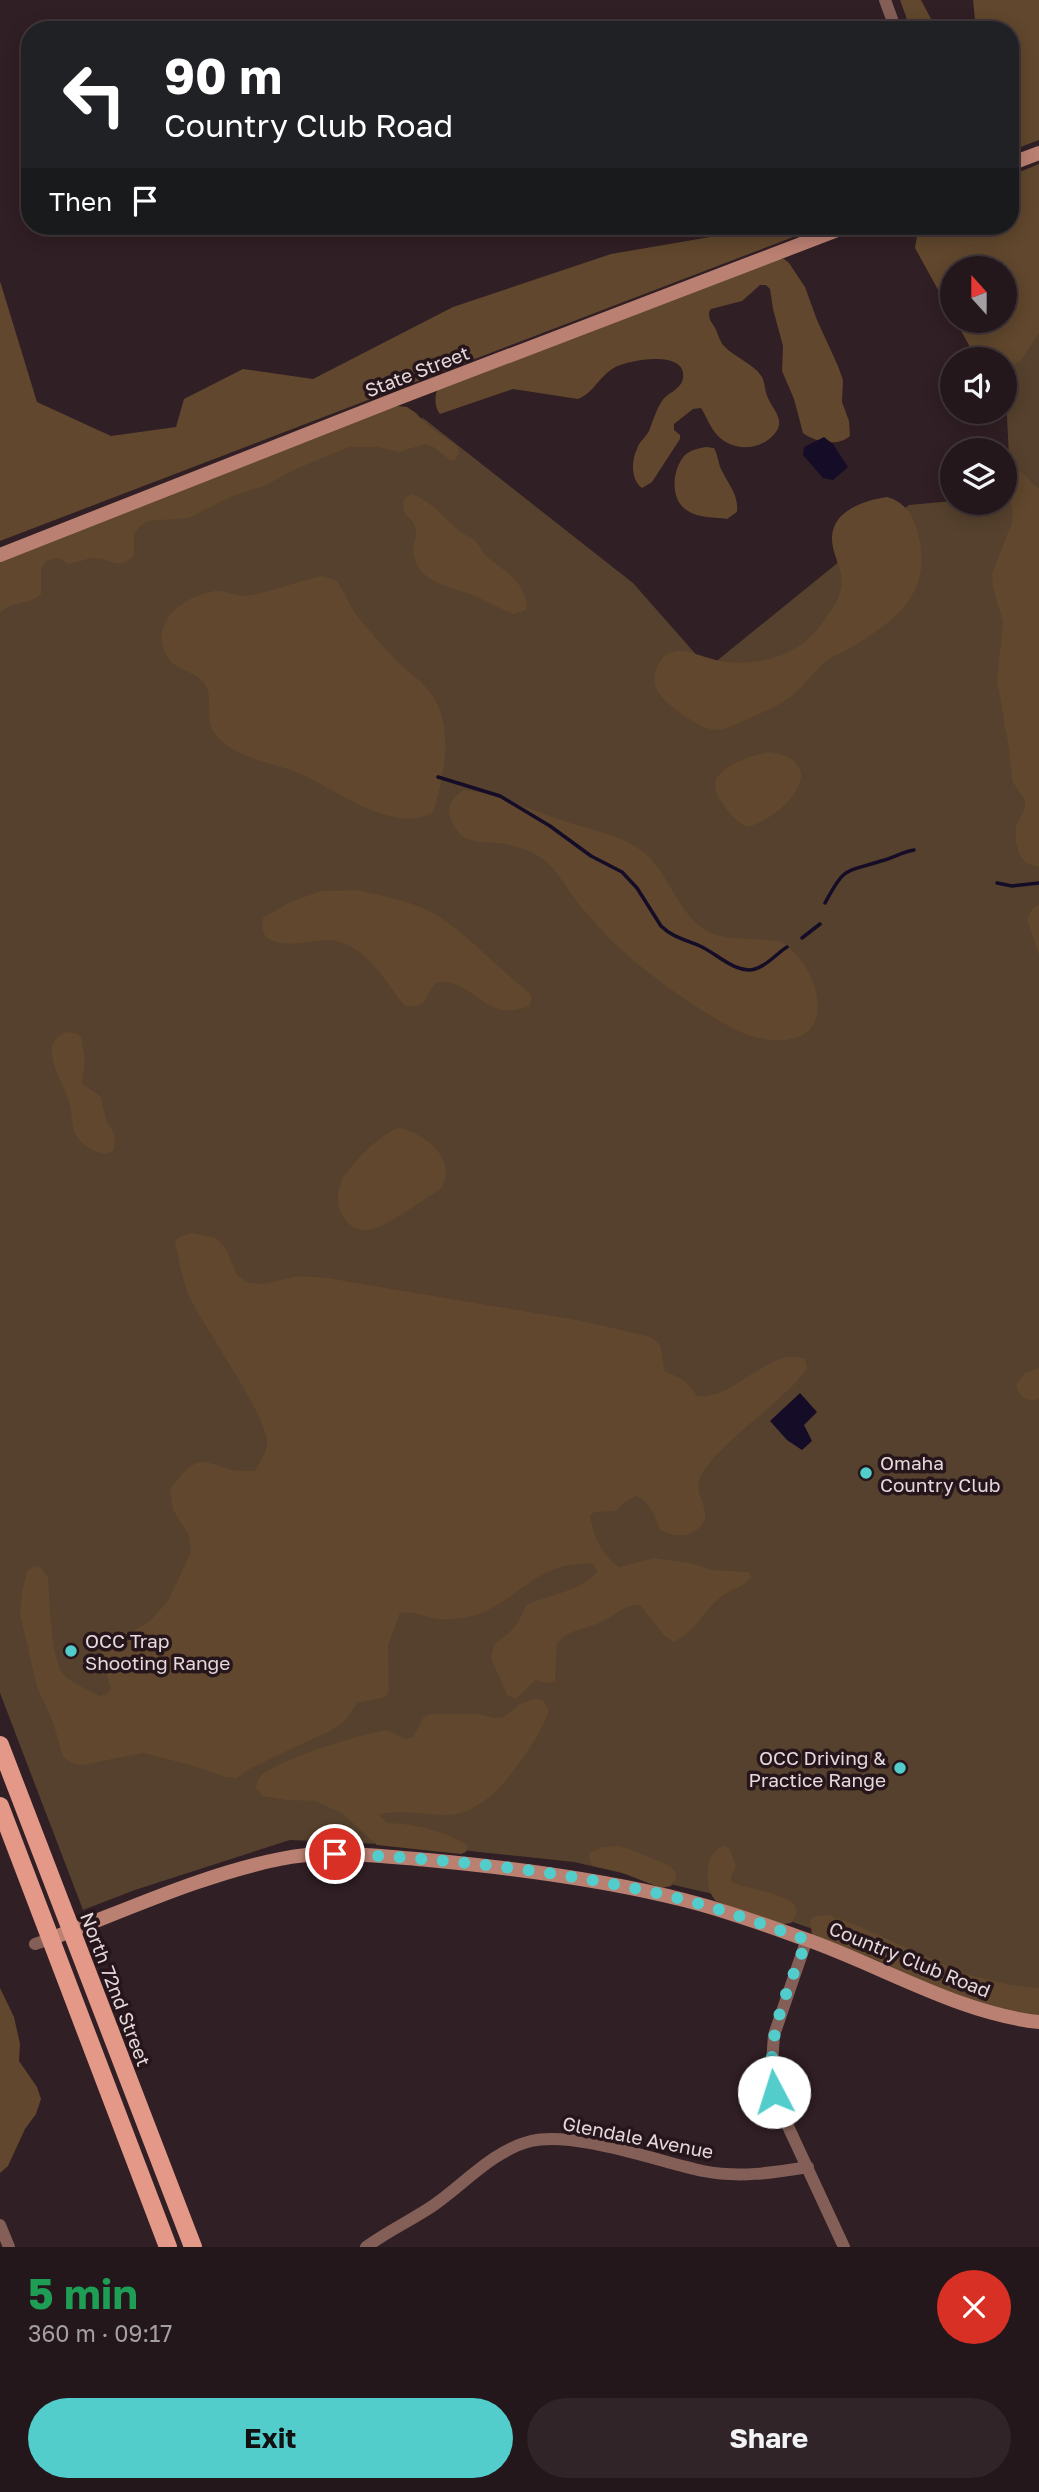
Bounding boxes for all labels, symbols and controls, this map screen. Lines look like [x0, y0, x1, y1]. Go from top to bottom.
text: 90 m [164, 46, 282, 105]
icon: left [49, 49, 140, 140]
text: Country Club Road [164, 106, 453, 144]
icon: arrive [126, 182, 164, 220]
text: Then [49, 186, 112, 217]
north arrow [940, 256, 1017, 332]
map controls [940, 256, 1017, 515]
street label: State Street [362, 341, 472, 401]
button: sound [940, 347, 1017, 424]
button: layers [940, 438, 1017, 515]
place label: Omaha Country Club [880, 1451, 1000, 1496]
marker: Omaha Country Club [858, 1465, 874, 1481]
place label: OCC Trap Shooting Range [85, 1629, 230, 1674]
marker: OCC Trap Shooting Range [63, 1643, 79, 1659]
place label: OCC Driving & Practice Range [749, 1746, 886, 1791]
marker: OCC Driving & Practice Range [892, 1760, 908, 1776]
pin [305, 1824, 365, 1884]
icon: arrive [316, 1835, 354, 1873]
street label: North 72nd Street [76, 1909, 156, 2069]
street label: Country Club Road [826, 1916, 994, 2002]
position arrow [737, 2055, 811, 2129]
street label: Glendale Avenue [561, 2111, 715, 2163]
text: 5 min [28, 2268, 138, 2318]
button: close [937, 2270, 1011, 2344]
text: 360 m · 09:17 [28, 2319, 173, 2347]
button: Exit [28, 2398, 513, 2478]
button: Share [527, 2398, 1011, 2478]

